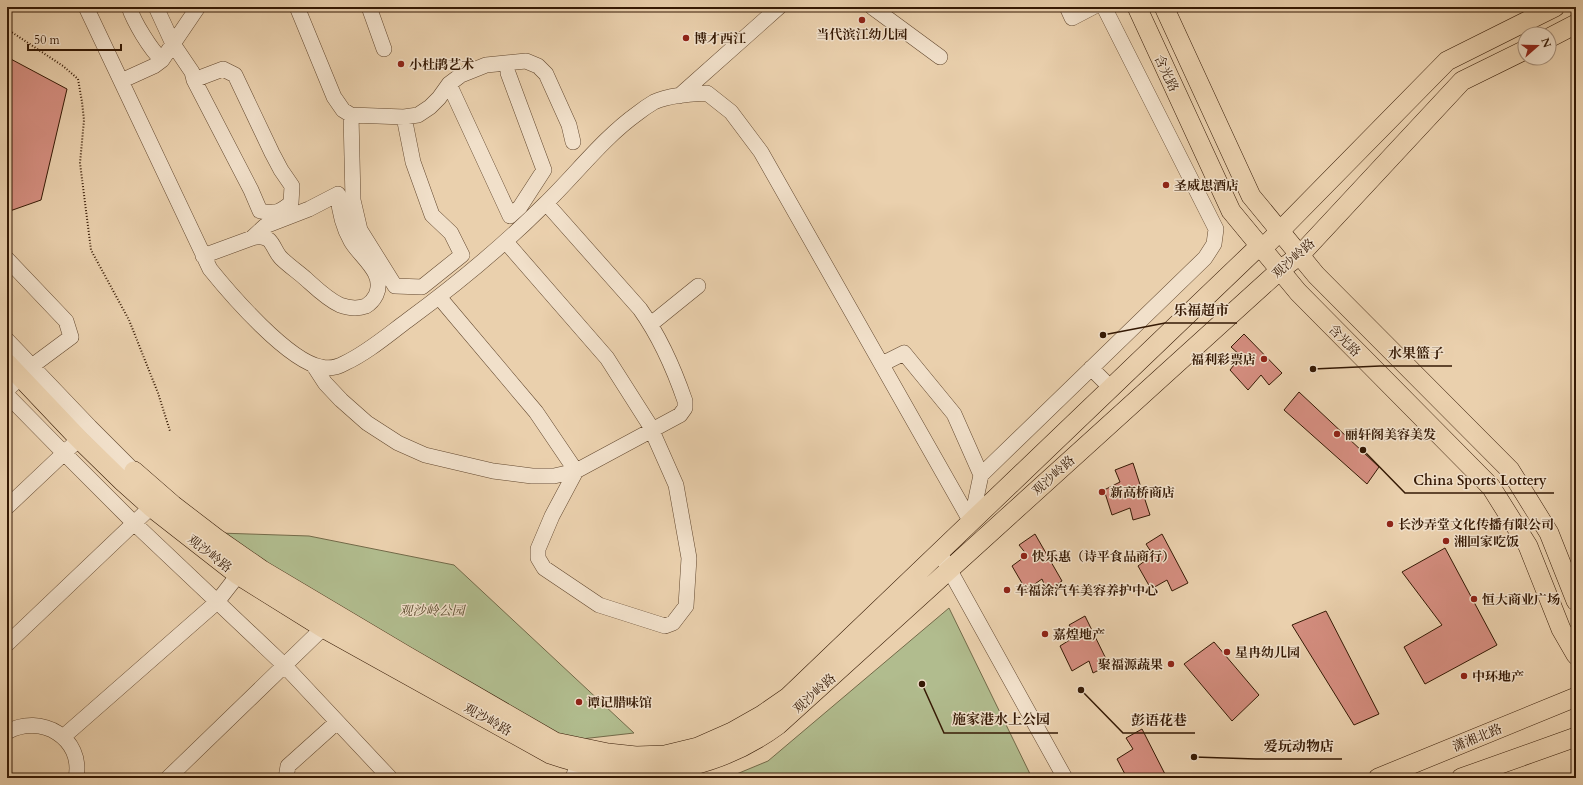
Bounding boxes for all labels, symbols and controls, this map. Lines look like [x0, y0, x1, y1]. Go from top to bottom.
marker: 当代滨江幼儿园 [857, 15, 867, 25]
scale bar [28, 26, 121, 52]
place label: 当代滨江幼儿园 [816, 26, 908, 44]
north arrow [1517, 26, 1557, 66]
place label: 博才西江 [694, 30, 746, 48]
text: 50 m [34, 32, 61, 48]
marker: 博才西江 [681, 33, 691, 43]
text: N [1537, 36, 1555, 50]
street label: 含光路 [1150, 52, 1182, 95]
place label: 小杜鹃艺术 [409, 56, 474, 74]
marker: 小杜鹃艺术 [396, 59, 406, 69]
place label: 圣威思酒店 [1174, 177, 1239, 195]
marker: 圣威思酒店 [1161, 180, 1171, 190]
street label: 观沙岭路 [1268, 235, 1319, 283]
callout: 乐福超市 [1165, 297, 1237, 323]
text: 乐福超市 [1173, 301, 1229, 320]
street label: 含光路 [1324, 321, 1364, 361]
callout: 水果篮子 [1380, 340, 1452, 366]
text: 水果篮子 [1388, 344, 1444, 363]
place label: 福利彩票店 [1191, 351, 1256, 369]
marker: 福利彩票店 [1259, 354, 1269, 364]
place label: 丽轩阁美容美发 [1345, 426, 1436, 444]
marker: 丽轩阁美容美发 [1332, 429, 1342, 439]
street label: 观沙岭路 [1028, 452, 1079, 500]
callout: China Sports Lottery [1405, 467, 1554, 493]
text: China Sports Lottery [1413, 471, 1547, 490]
place label: 新高桥商店 [1110, 484, 1175, 502]
marker: 新高桥商店 [1097, 487, 1107, 497]
place label: 长沙弄堂文化传播有限公司 [1398, 516, 1554, 534]
marker: 长沙弄堂文化传播有限公司 [1385, 519, 1395, 529]
street label: 观沙岭路 [183, 531, 235, 577]
place label: 湘回家吃饭 [1454, 533, 1519, 551]
marker: 湘回家吃饭 [1441, 536, 1451, 546]
place label: 快乐惠（诗平食品商行） [1032, 548, 1175, 566]
marker: 快乐惠（诗平食品商行） [1019, 551, 1029, 561]
place label: 车福涂汽车美容养护中心 [1015, 582, 1158, 600]
marker: 车福涂汽车美容养护中心 [1002, 585, 1012, 595]
place label: 恒大商业广场 [1482, 591, 1560, 609]
marker: 恒大商业广场 [1469, 594, 1479, 604]
park label: 观沙岭公园 [399, 602, 466, 620]
place label: 嘉煌地产 [1053, 626, 1105, 644]
marker: 嘉煌地产 [1040, 629, 1050, 639]
place label: 星冉幼儿园 [1235, 644, 1300, 662]
marker: 星冉幼儿园 [1222, 647, 1232, 657]
place label: 聚福源蔬果 [1098, 656, 1163, 674]
marker: 聚福源蔬果 [1166, 659, 1176, 669]
place label: 中环地产 [1472, 668, 1524, 686]
street label: 观沙岭路 [789, 670, 840, 718]
marker: 中环地产 [1459, 671, 1469, 681]
place label: 谭记腊味馆 [587, 694, 652, 712]
marker: 谭记腊味馆 [574, 697, 584, 707]
street label: 观沙岭路 [460, 699, 515, 740]
callout: 施家港水上公园 [944, 707, 1058, 733]
callout: 彭语花巷 [1123, 707, 1195, 733]
text: 施家港水上公园 [952, 710, 1050, 729]
text: 彭语花巷 [1131, 711, 1187, 730]
street label: 潇湘北路 [1450, 720, 1505, 756]
callout: 爱玩动物店 [1256, 733, 1342, 759]
text: 爱玩动物店 [1264, 737, 1334, 756]

